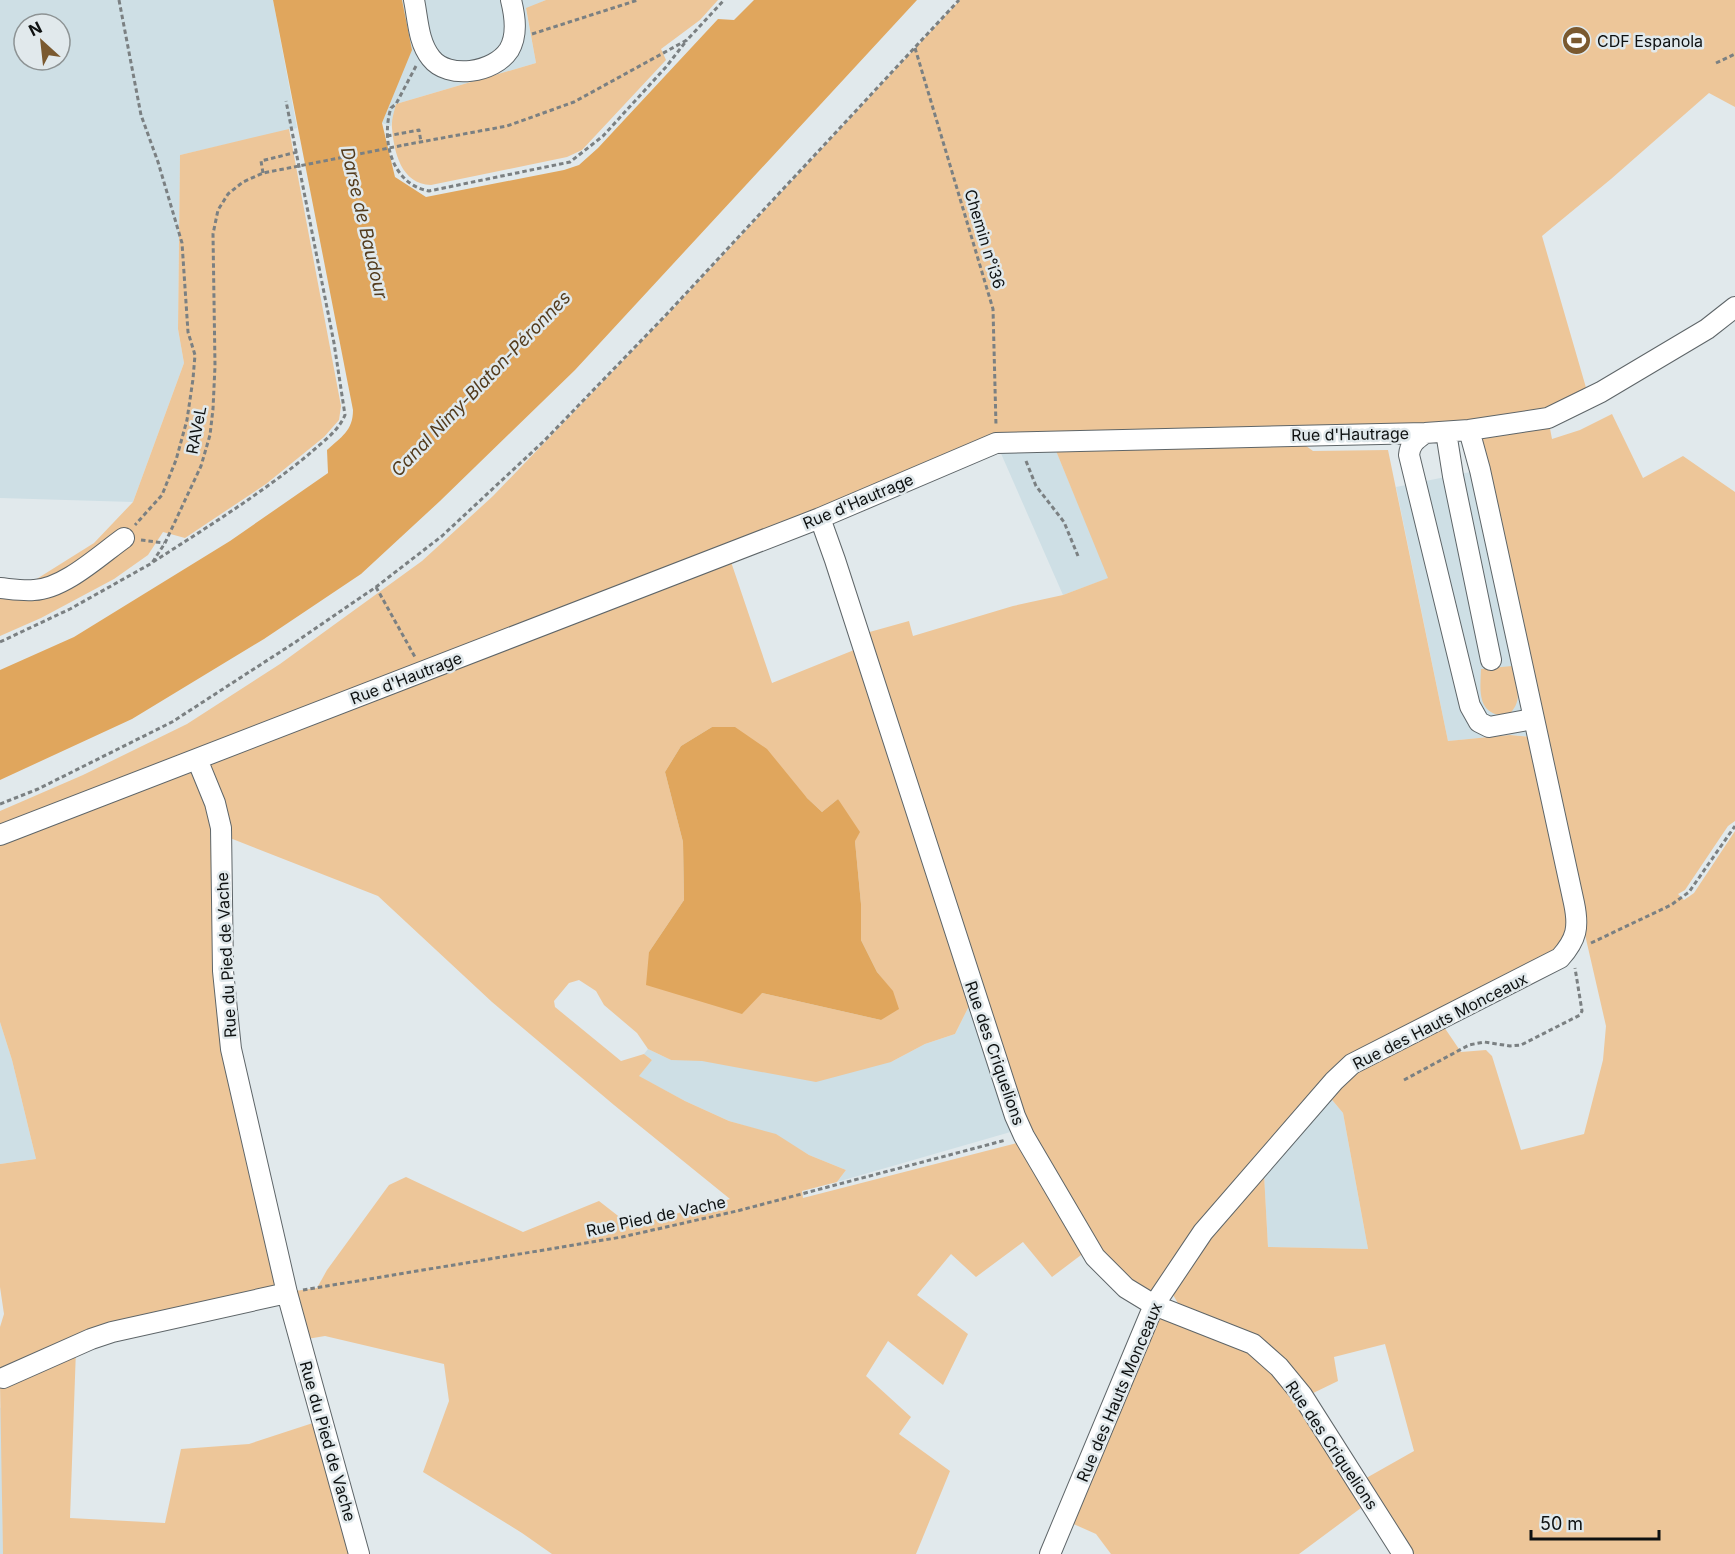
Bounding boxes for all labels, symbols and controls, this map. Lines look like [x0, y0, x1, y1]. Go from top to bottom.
north arrow [12, 12, 72, 72]
text: N [25, 17, 45, 40]
sports icon: CDF Espanola [1560, 25, 1592, 57]
place label: CDF Espanola [1597, 31, 1703, 51]
water label: Darse de Baudour [337, 145, 392, 302]
street label: Chemin n°i36 [960, 187, 1010, 291]
water label: Canal Nimy-Blaton-Péronnes [386, 287, 575, 481]
street label: RAVeL [182, 404, 210, 456]
street label: Rue d'Hautrage [1291, 423, 1409, 445]
street label: Rue d'Hautrage [800, 469, 916, 533]
street label: Rue d'Hautrage [347, 648, 465, 708]
street label: Rue du Pied de Vache [212, 872, 240, 1038]
street label: Rue des Hauts Monceaux [1349, 968, 1531, 1074]
street label: Rue des Criquelions [961, 978, 1029, 1128]
street label: Rue Pied de Vache [584, 1191, 728, 1241]
street label: Rue des Hauts Monceaux [1072, 1299, 1166, 1485]
street label: Rue du Pied de Vache [296, 1359, 360, 1523]
street label: Rue des Criquelions [1281, 1377, 1383, 1513]
scale bar [1531, 1503, 1658, 1541]
text: 50 m [1540, 1513, 1583, 1534]

